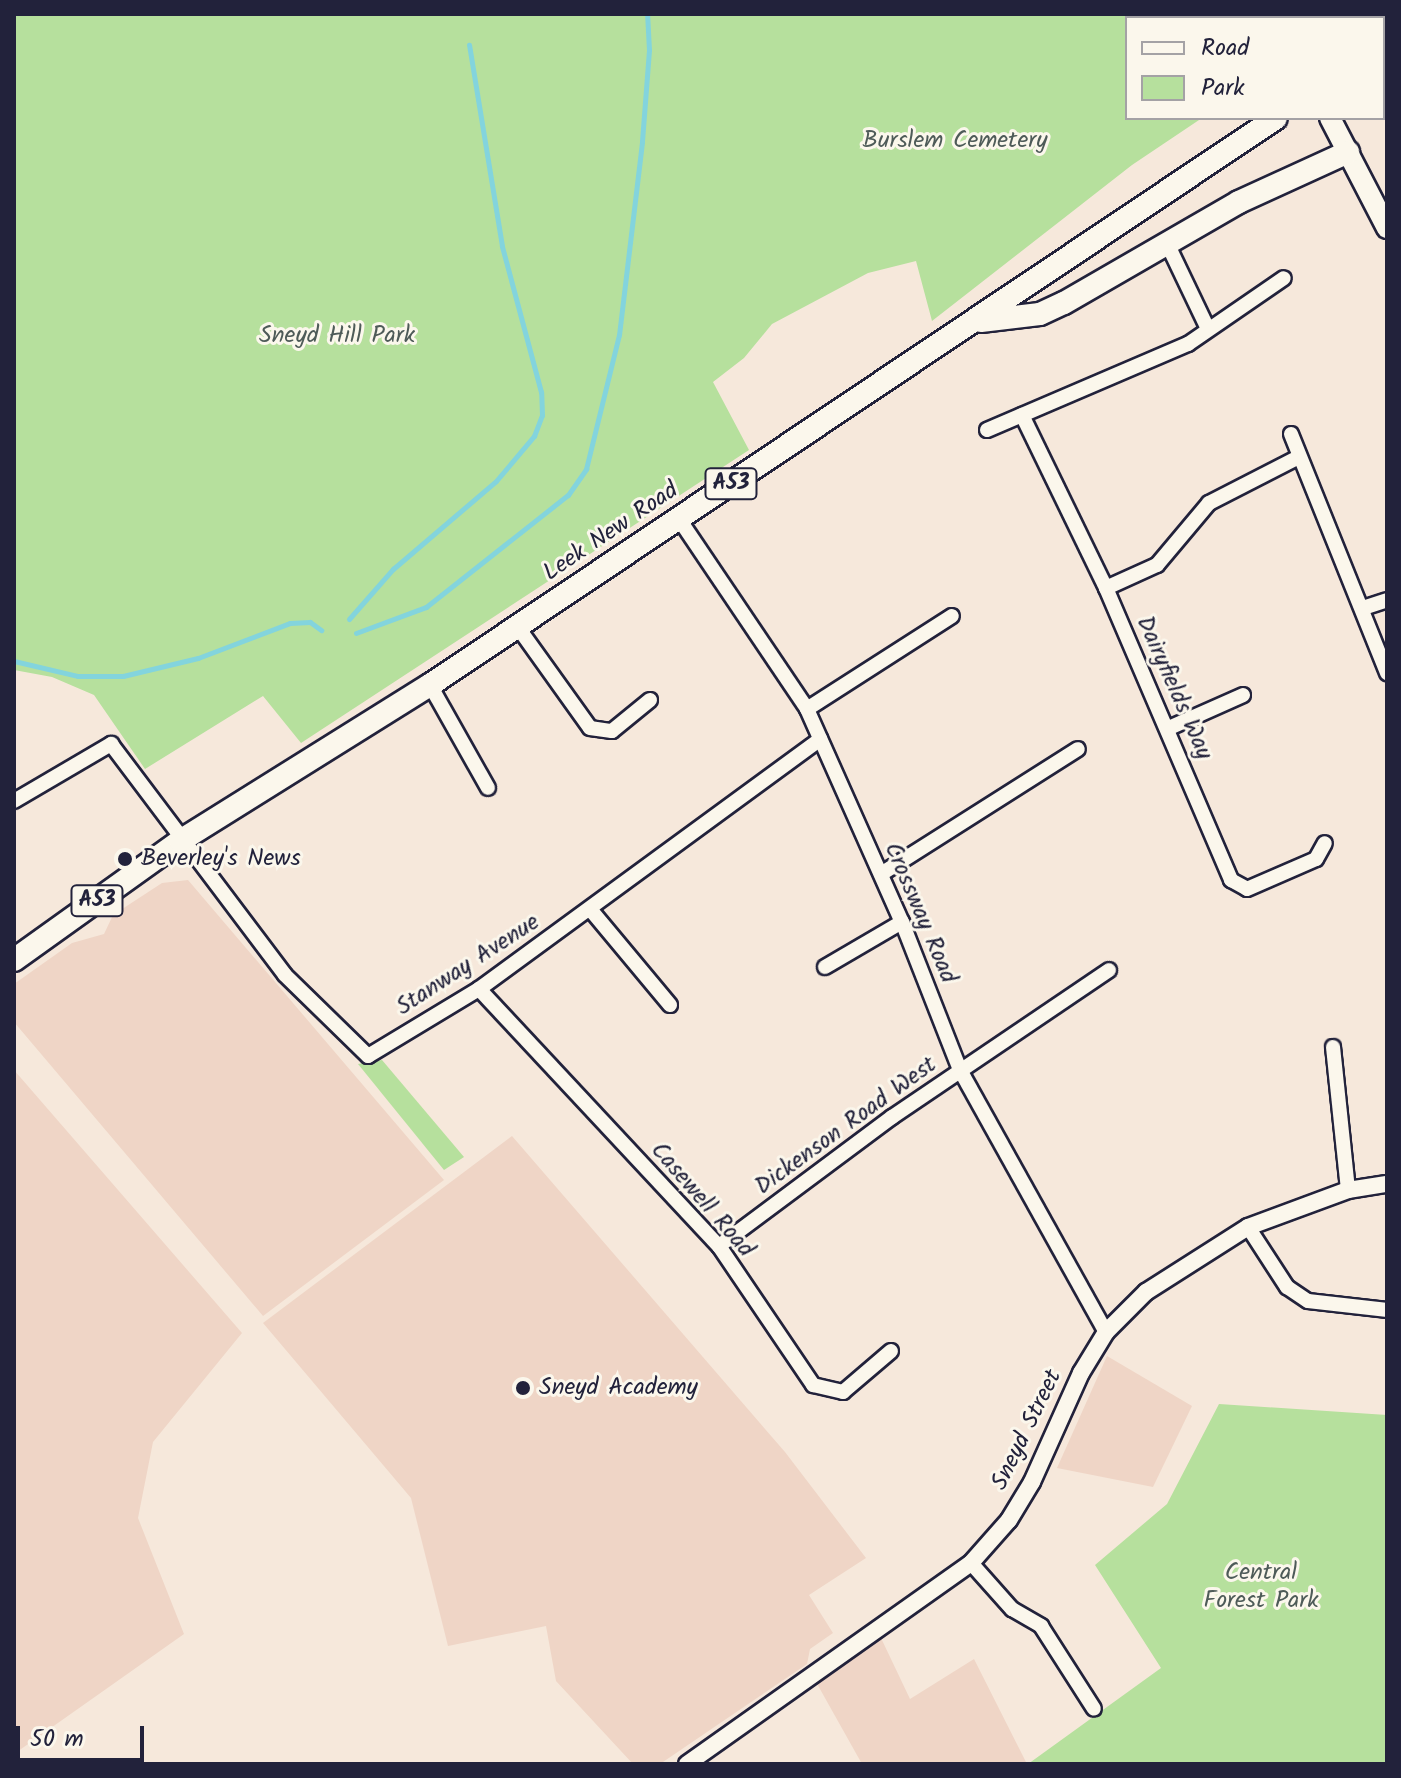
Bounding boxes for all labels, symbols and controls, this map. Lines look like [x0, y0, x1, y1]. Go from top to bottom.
legend [1125, 16, 1385, 120]
text: Road [1201, 29, 1249, 68]
text: Park [1201, 69, 1245, 108]
park label: Burslem Cemetery [863, 127, 1047, 155]
park label: Sneyd Hill Park [259, 322, 415, 350]
road number: A53 [703, 466, 759, 502]
street label: Leek New Road [538, 476, 684, 588]
street label: Dairyfields Way [1130, 612, 1218, 764]
street label: Crossway Road [877, 838, 963, 988]
place label: Beverley's News [141, 845, 301, 873]
marker: Beverley's News [116, 850, 134, 868]
road number: A53 [69, 883, 125, 919]
street label: Stanway Avenue [391, 908, 545, 1022]
street label: Dickenson Road West [750, 1051, 942, 1201]
street label: Casewell Road [644, 1137, 760, 1263]
street label: Sneyd Street [986, 1365, 1068, 1495]
place label: Sneyd Academy [539, 1374, 698, 1402]
marker: Sneyd Academy [514, 1379, 532, 1397]
park label: Central Forest Park [1204, 1559, 1318, 1615]
scale bar [20, 1710, 148, 1760]
text: 50 m [30, 1720, 84, 1759]

